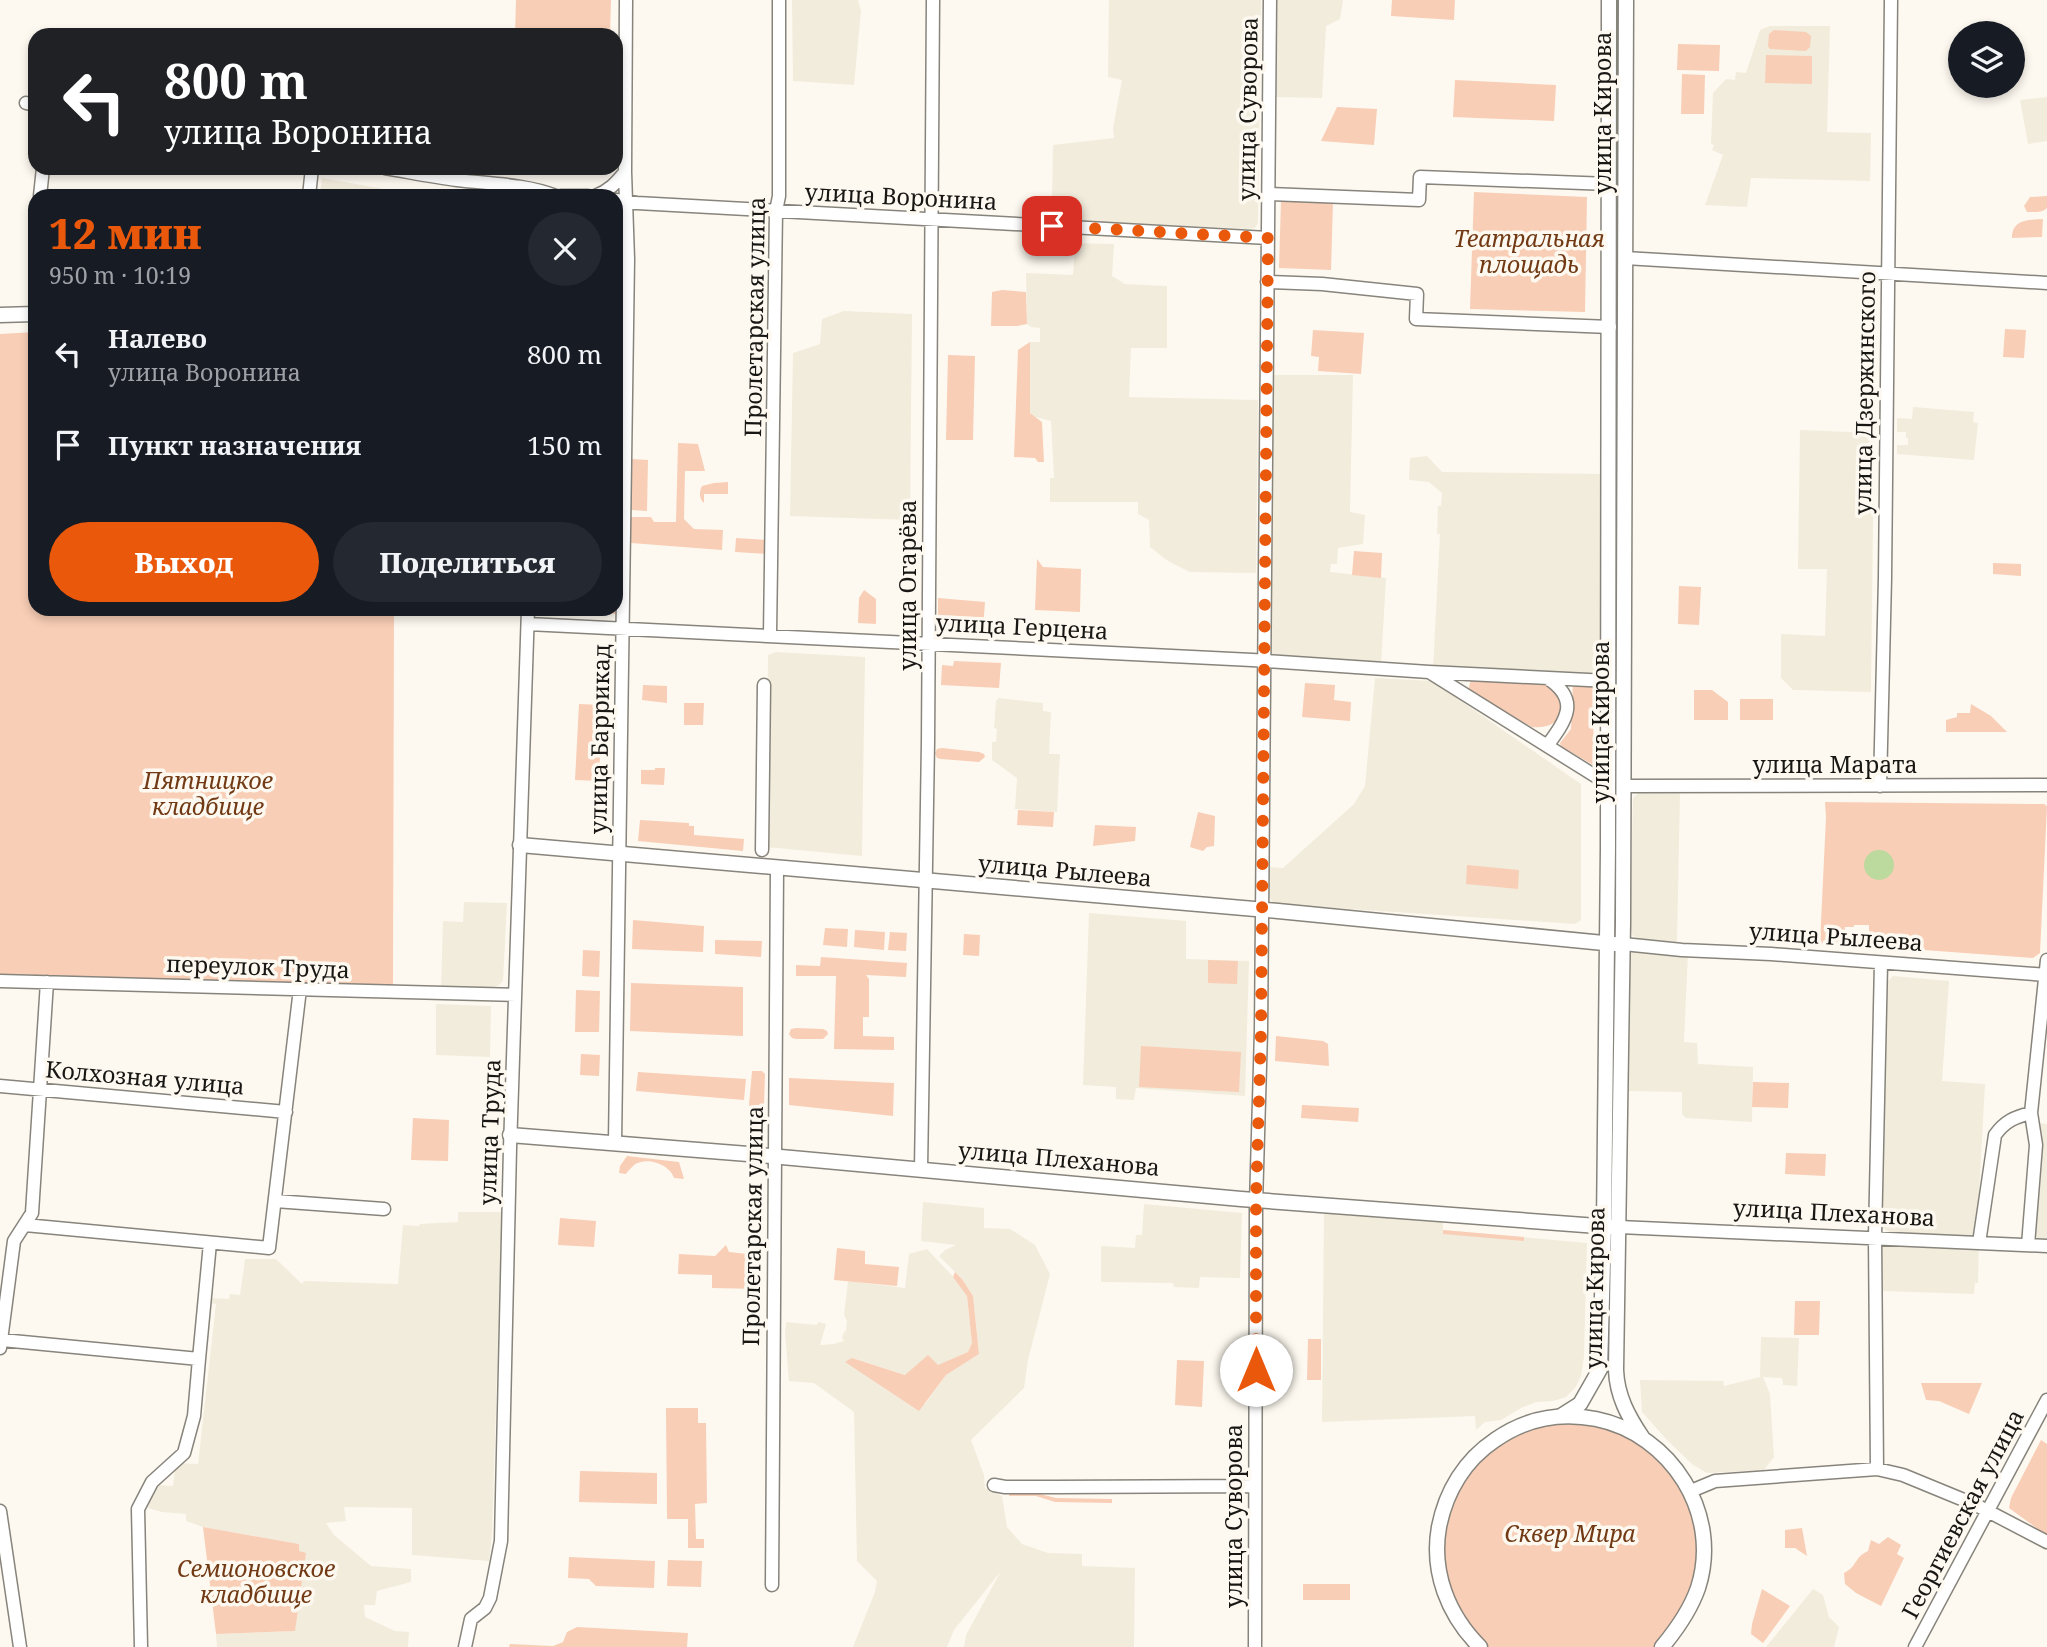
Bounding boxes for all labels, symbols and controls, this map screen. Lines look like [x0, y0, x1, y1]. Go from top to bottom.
street label: улица Суворова [1229, 17, 1265, 201]
map controls [1948, 21, 2025, 98]
button: layers [1948, 21, 2025, 98]
street label: улица Кирова [1586, 32, 1618, 194]
text: 800 m [164, 47, 308, 113]
icon: left [49, 56, 140, 147]
text: улица Воронина [164, 110, 432, 153]
street label: улица Воронина [804, 175, 998, 217]
street label: Пролетарская улица [736, 196, 772, 438]
pin [1022, 196, 1082, 256]
text: 12 мин [49, 204, 202, 261]
icon: arrive [1033, 207, 1071, 245]
button: close [528, 212, 602, 286]
park label: Театральная площадь [1453, 222, 1605, 280]
text: 950 m · 10:19 [49, 259, 191, 291]
street label: улица Дзержинского [1846, 271, 1882, 515]
text: Налево [108, 320, 207, 356]
icon: left [49, 335, 87, 373]
text: 800 m [527, 336, 602, 372]
text: улица Воронина [108, 356, 301, 388]
icon: arrive [49, 426, 87, 464]
text: Пункт назначения [108, 427, 361, 463]
text: 150 m [527, 427, 602, 463]
street label: улица Огарёва [891, 500, 923, 670]
button: Выход [49, 522, 319, 602]
button: Поделиться [333, 522, 602, 602]
street label: улица Герцена [935, 605, 1109, 647]
street label: улица Кирова [1584, 641, 1616, 803]
street label: улица Баррикад [581, 644, 617, 834]
street label: улица Марата [1752, 748, 1918, 780]
park label: Пятницкое кладбище [142, 764, 273, 822]
street label: улица Рылеева [977, 846, 1153, 894]
street label: улица Рылеева [1748, 914, 1924, 958]
street label: переулок Труда [166, 947, 350, 985]
street label: Колхозная улица [44, 1052, 246, 1102]
street label: улица Труда [470, 1058, 508, 1206]
street label: Пролетарская улица [734, 1105, 770, 1347]
street label: улица Плеханова [957, 1133, 1161, 1183]
street label: улица Плеханова [1732, 1191, 1936, 1233]
street label: улица Кирова [1577, 1206, 1611, 1369]
position arrow [1219, 1333, 1293, 1407]
street label: Георгиевская улица [1893, 1403, 2031, 1624]
street label: улица Суворова [1217, 1424, 1249, 1608]
park label: Сквер Мира [1504, 1517, 1636, 1549]
park label: Семионовское кладбище [177, 1552, 335, 1610]

